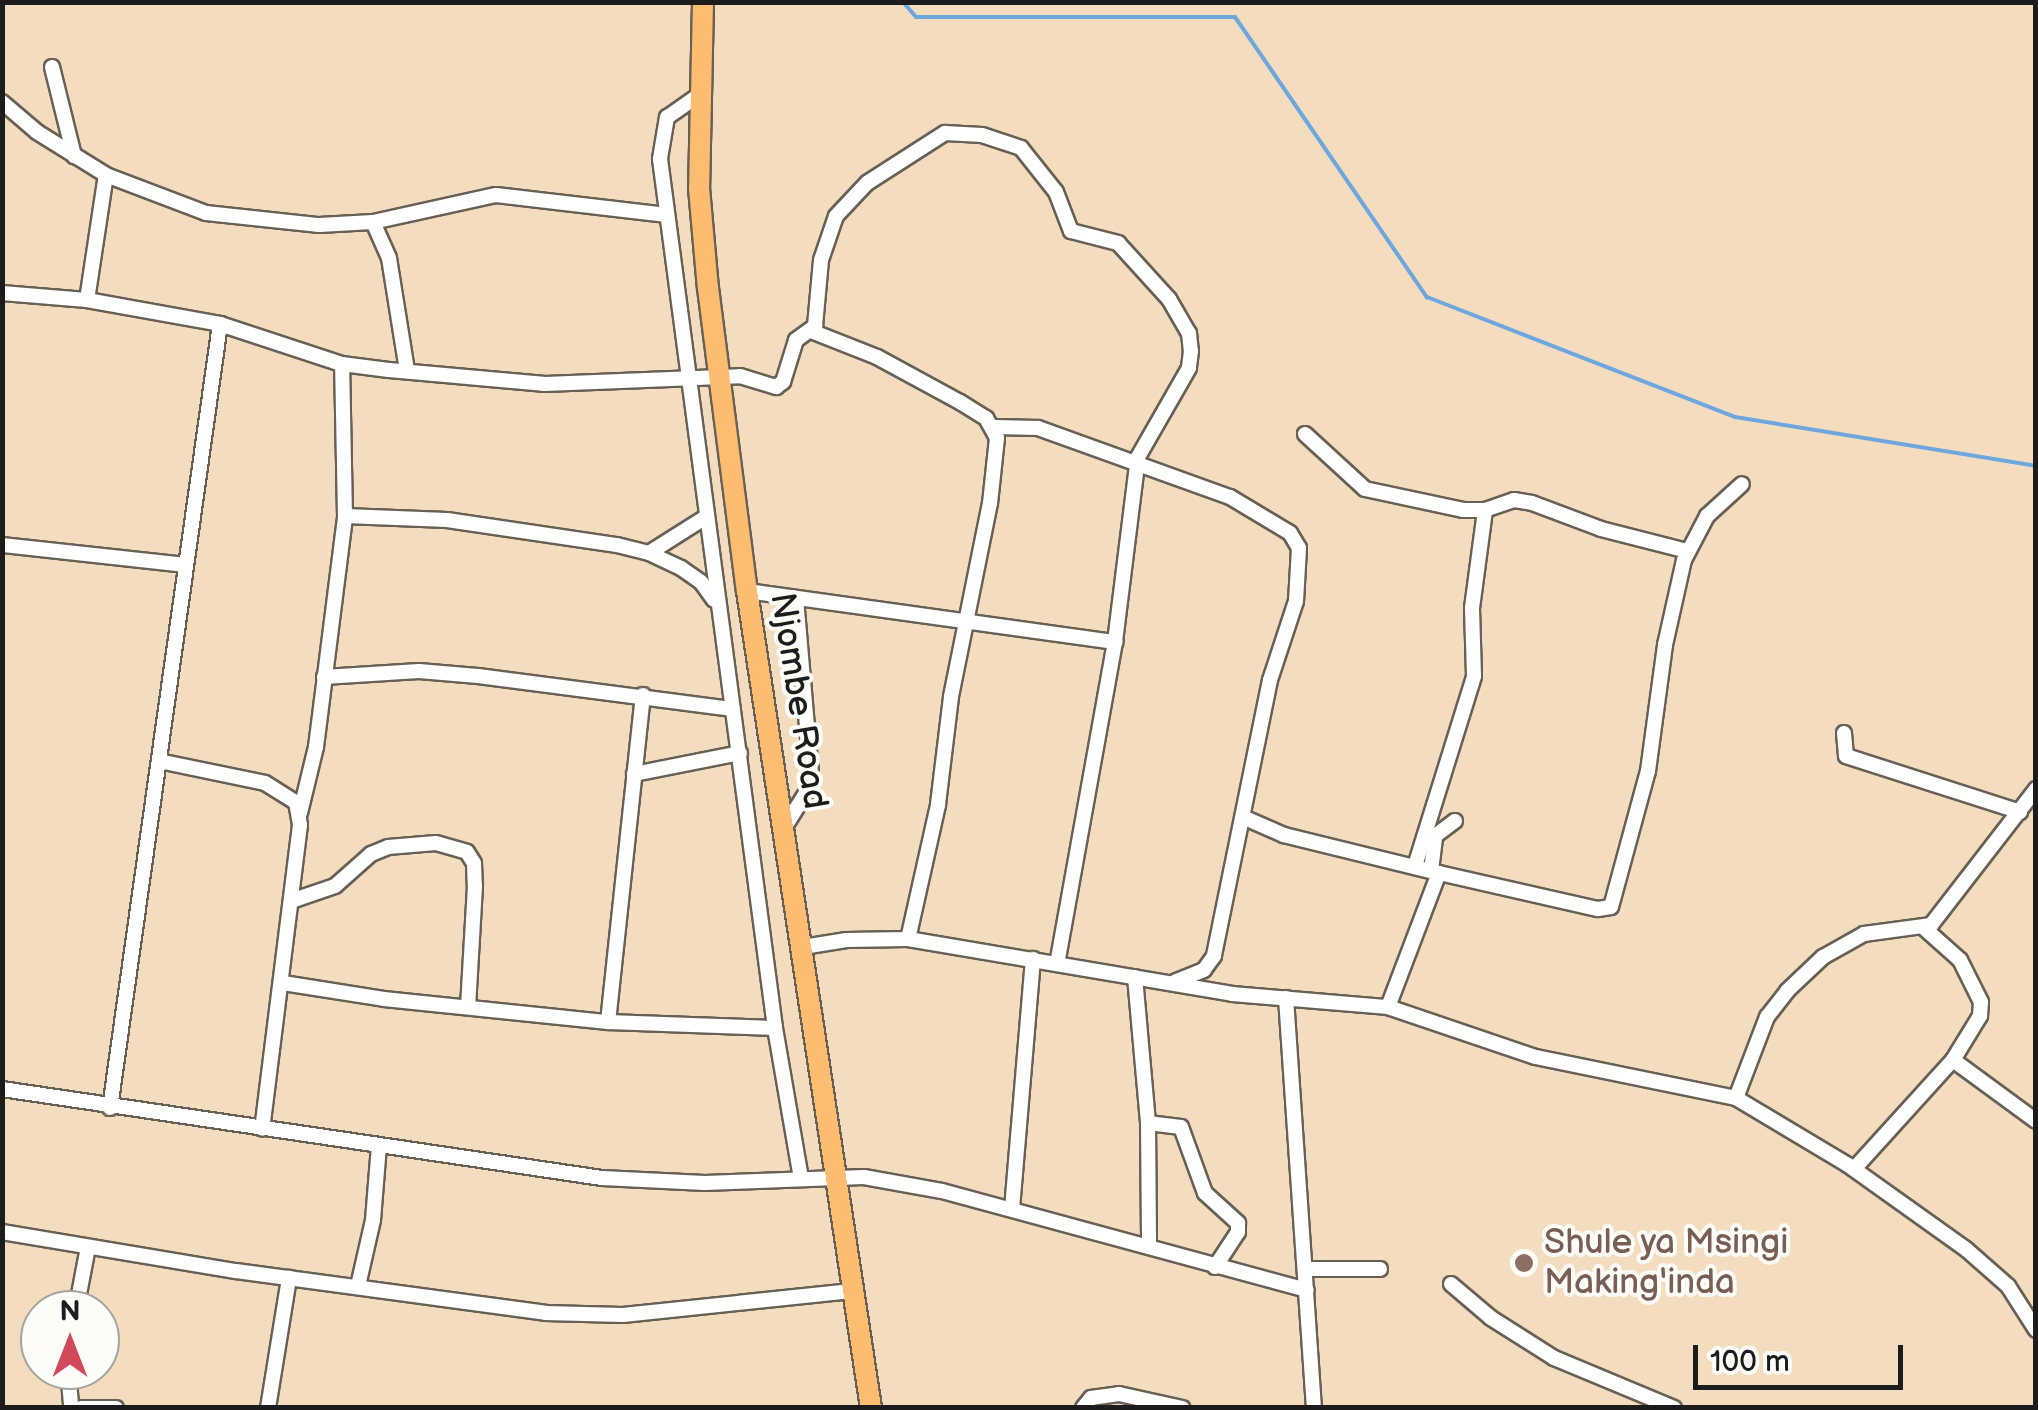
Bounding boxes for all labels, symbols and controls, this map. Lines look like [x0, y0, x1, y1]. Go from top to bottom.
street label: Njombe Road [760, 590, 836, 812]
place label: Shule ya Msingi Making'inda [1544, 1222, 1790, 1304]
marker: Shule ya Msingi Making'inda [1513, 1252, 1535, 1274]
north arrow [20, 1290, 120, 1390]
text: N [59, 1295, 81, 1328]
scale bar [1698, 1325, 1908, 1387]
text: 100 m [1710, 1344, 1790, 1380]

